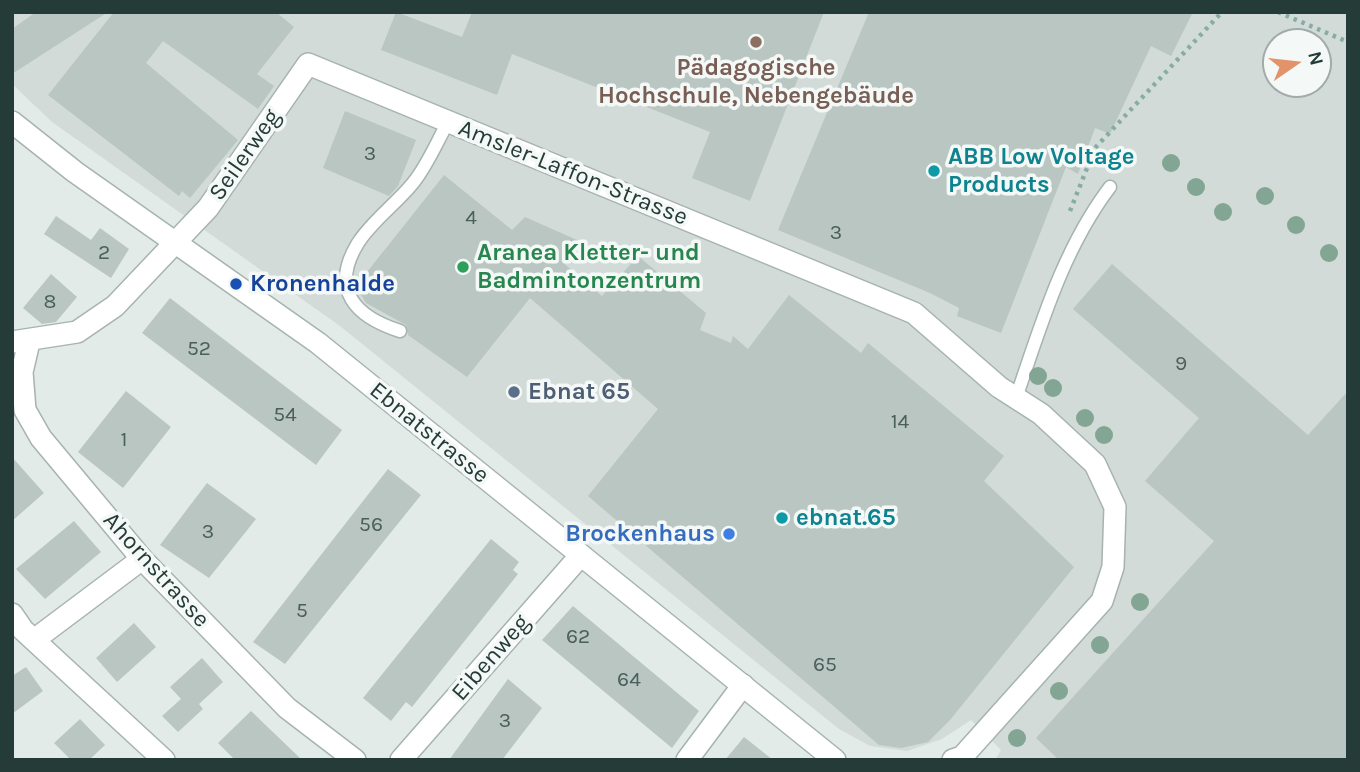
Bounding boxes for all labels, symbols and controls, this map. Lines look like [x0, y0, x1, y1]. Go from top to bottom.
north arrow [1262, 28, 1332, 98]
marker: Pädagogische Hochschule, Nebengebäude [748, 34, 764, 50]
text: N [1303, 49, 1328, 68]
place label: Pädagogische Hochschule, Nebengebäude [598, 54, 914, 110]
street label: Seilerweg [203, 104, 287, 206]
street label: Amsler-Laffon-Strasse [454, 114, 692, 232]
house number: 3 [364, 141, 376, 167]
place label: ABB Low Voltage Products [948, 143, 1134, 199]
marker: ABB Low Voltage Products [926, 163, 942, 179]
house number: 4 [465, 205, 477, 231]
house number: 3 [830, 220, 842, 246]
place label: Aranea Kletter- und Badmintonzentrum [477, 239, 701, 295]
house number: 2 [98, 240, 110, 266]
marker: Aranea Kletter- und Badmintonzentrum [455, 259, 471, 275]
place label: Kronenhalde [250, 270, 395, 298]
marker: Kronenhalde [228, 276, 244, 292]
house number: 8 [44, 289, 56, 315]
house number: 52 [187, 336, 211, 362]
house number: 9 [1175, 351, 1187, 377]
street label: Ebnatstrasse [363, 376, 495, 490]
place label: Ebnat 65 [528, 378, 630, 406]
marker: Ebnat 65 [506, 384, 522, 400]
house number: 54 [273, 402, 297, 428]
house number: 14 [891, 409, 909, 435]
house number: 1 [121, 427, 127, 453]
place label: ebnat.65 [796, 504, 896, 532]
street label: Ahornstrasse [97, 506, 215, 634]
marker: ebnat.65 [774, 510, 790, 526]
house number: 56 [359, 512, 383, 538]
house number: 3 [202, 519, 214, 545]
place label: Brockenhaus [565, 520, 715, 548]
marker: Brockenhaus [721, 526, 737, 542]
house number: 5 [296, 598, 308, 624]
street label: Eibenweg [446, 609, 536, 707]
house number: 62 [566, 624, 590, 650]
house number: 65 [813, 652, 837, 678]
house number: 64 [617, 667, 641, 693]
house number: 3 [499, 708, 511, 734]

